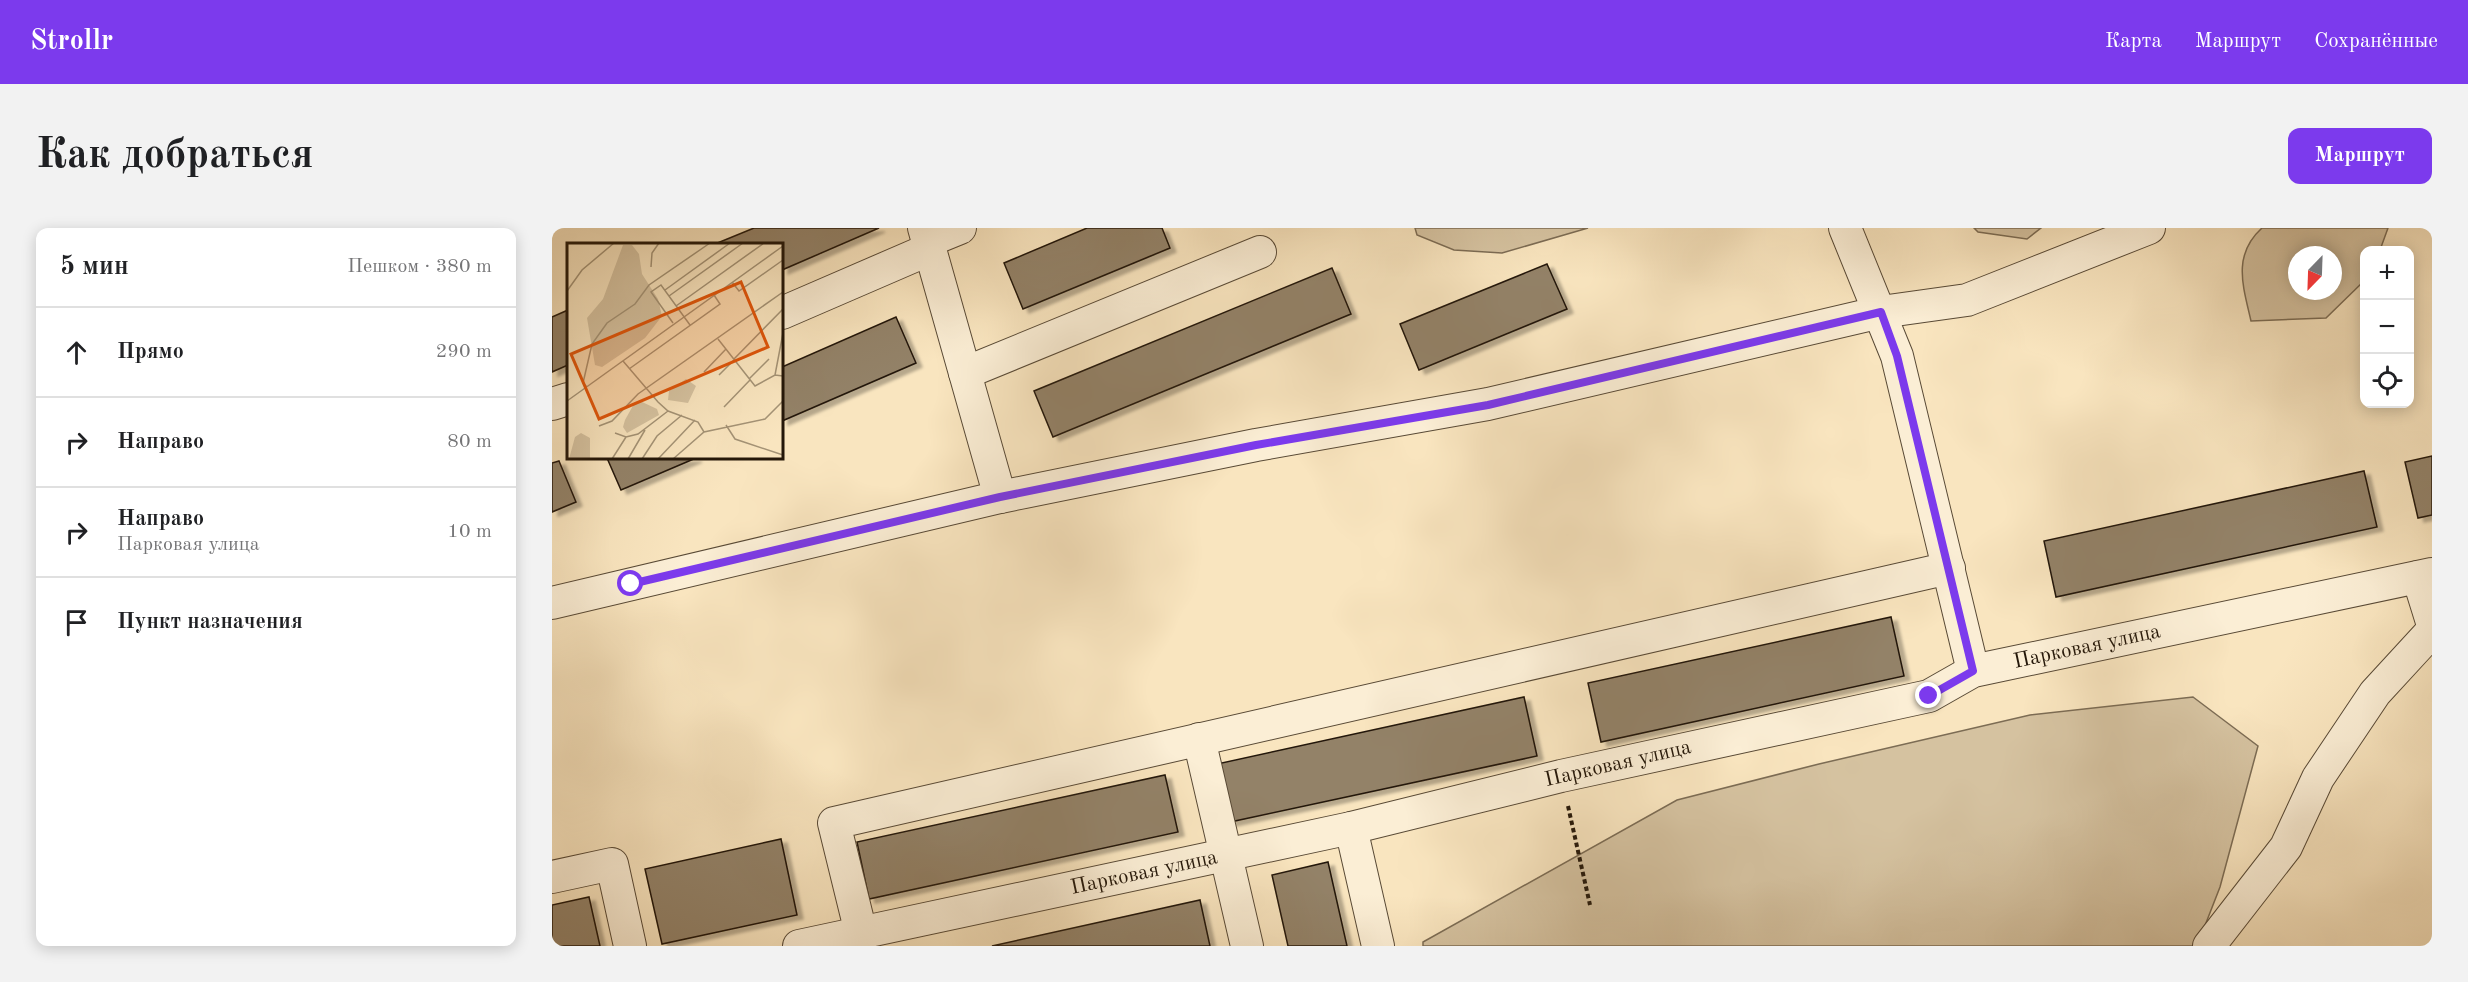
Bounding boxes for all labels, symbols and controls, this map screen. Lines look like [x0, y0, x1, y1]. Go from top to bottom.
text: Strollr [30, 28, 113, 56]
text: Карта [2105, 31, 2162, 52]
text: Маршрут [2195, 31, 2281, 52]
text: Сохранённые [2314, 31, 2438, 52]
button: Маршрут [2288, 128, 2432, 184]
text: Как добраться [36, 135, 313, 177]
inset map [567, 243, 783, 459]
north arrow [2288, 246, 2342, 300]
map controls [2360, 246, 2414, 408]
button: + [2360, 246, 2414, 300]
text: 5 мин [60, 254, 129, 280]
text: Пешком · 380 m [347, 257, 492, 277]
button: − [2360, 300, 2414, 354]
icon: ahead [60, 336, 93, 369]
text: Прямо [117, 341, 184, 363]
text: 290 m [436, 342, 492, 362]
button: locate [2360, 354, 2414, 408]
icon: right [60, 426, 93, 459]
text: Направо [117, 431, 204, 453]
text: 80 m [447, 432, 492, 452]
text: Направо [117, 508, 204, 530]
icon: right [60, 516, 93, 549]
text: 10 m [447, 522, 492, 542]
text: Парковая улица [117, 535, 260, 555]
route start [617, 570, 643, 596]
icon: arrive [60, 606, 93, 639]
text: Пункт назначения [117, 611, 303, 633]
street label: Парковая улица [2012, 621, 2162, 673]
route end [1915, 682, 1941, 708]
street label: Парковая улица [1543, 737, 1693, 791]
street label: Парковая улица [1069, 847, 1219, 899]

